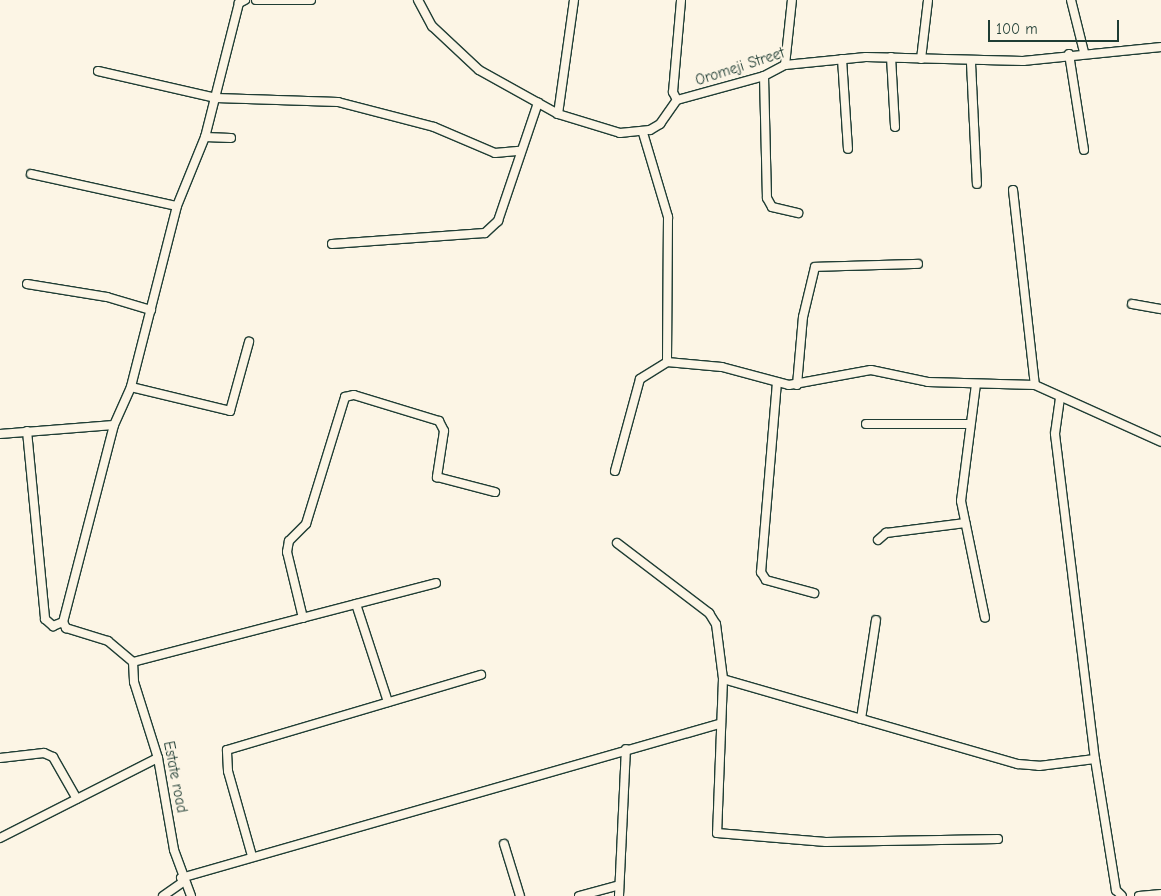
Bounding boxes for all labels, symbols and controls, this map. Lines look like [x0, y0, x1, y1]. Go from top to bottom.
scale bar [991, 10, 1122, 42]
text: 100 m [996, 20, 1038, 38]
street label: Oromeji Street [693, 44, 787, 90]
street label: Estate road [159, 740, 191, 814]

